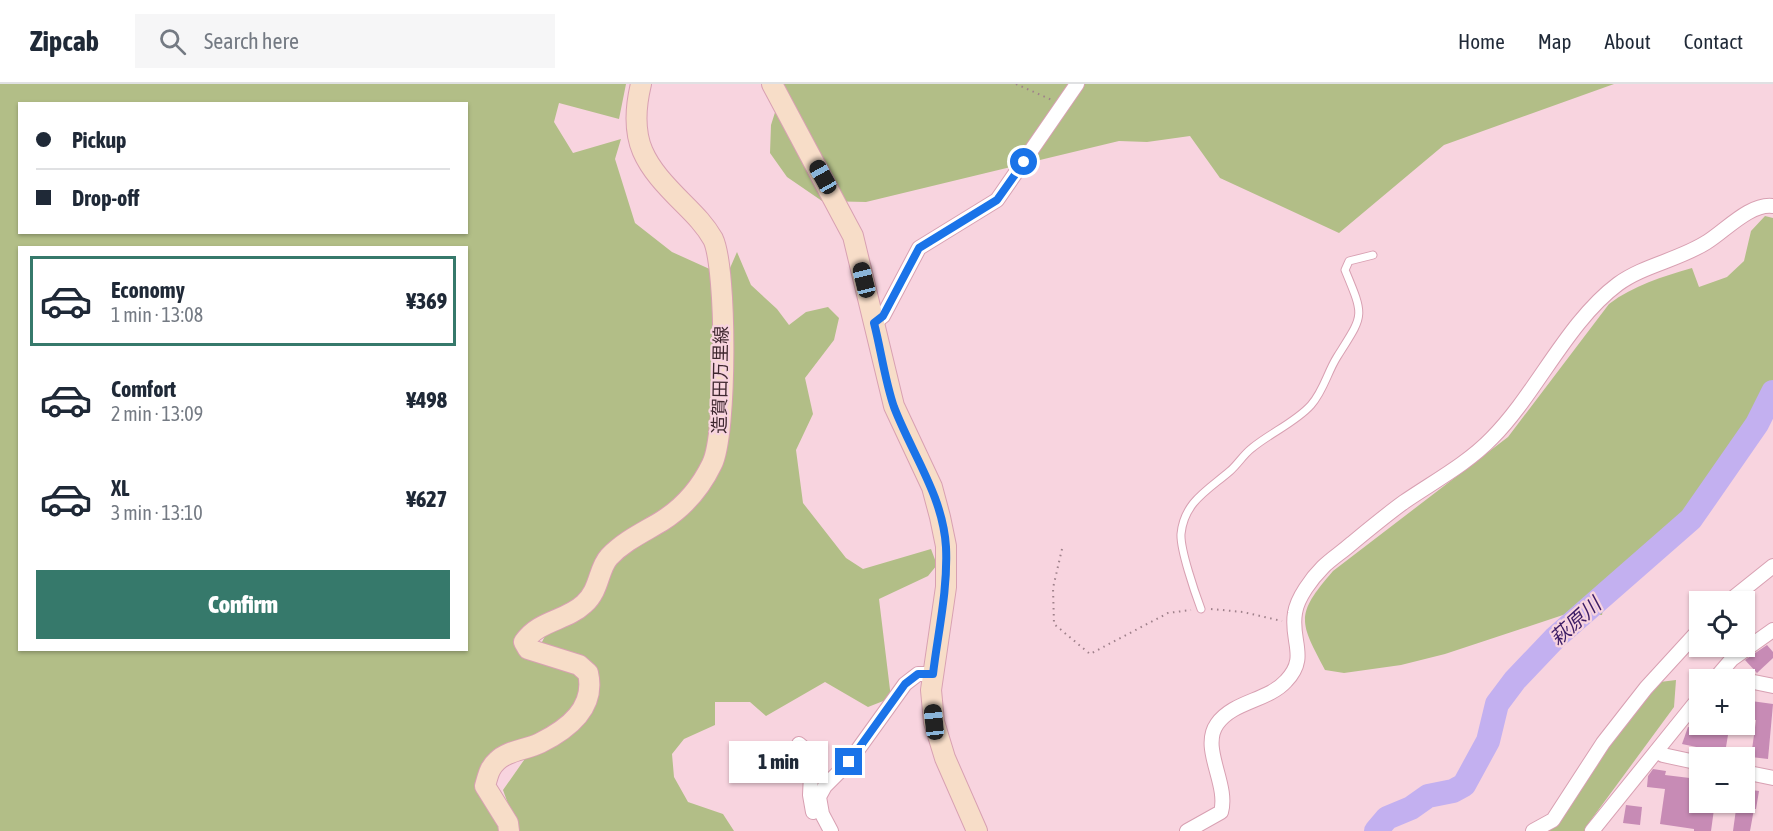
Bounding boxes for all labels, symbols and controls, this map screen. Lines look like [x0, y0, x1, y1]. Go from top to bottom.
search box [135, 14, 555, 68]
text: Zipcab [30, 25, 99, 57]
icon: search [156, 25, 189, 58]
text: Search here [204, 28, 299, 54]
text: Home [1458, 29, 1505, 53]
text: Map [1538, 29, 1572, 53]
text: About [1605, 29, 1651, 53]
text: Contact [1684, 29, 1743, 53]
text: Pickup [72, 127, 127, 153]
route start [1010, 148, 1037, 175]
car [806, 157, 840, 197]
text: Drop-off [72, 185, 139, 211]
car [851, 260, 877, 300]
icon: car [39, 274, 93, 328]
text: Economy [111, 277, 185, 303]
text: ¥369 [406, 288, 447, 314]
text: 1 min · 13:08 [111, 303, 203, 326]
street label: 造賀田万里線 [709, 326, 731, 434]
icon: car [39, 373, 93, 427]
text: Comfort [111, 376, 176, 402]
text: ¥498 [406, 387, 447, 413]
text: 2 min · 13:09 [111, 402, 203, 425]
icon: car [39, 472, 93, 526]
text: XL [111, 475, 129, 501]
text: ¥627 [406, 486, 447, 512]
text: 3 min · 13:10 [111, 501, 203, 524]
button: Confirm [36, 570, 450, 639]
water label: 萩原川 [1545, 591, 1606, 650]
map controls [1689, 591, 1755, 813]
button: locate [1689, 591, 1755, 657]
button: + [1689, 669, 1755, 735]
car [923, 703, 945, 741]
callout: 1 min [729, 741, 828, 783]
button: − [1689, 747, 1755, 813]
route end [835, 748, 862, 775]
text: 1 min [758, 750, 799, 773]

